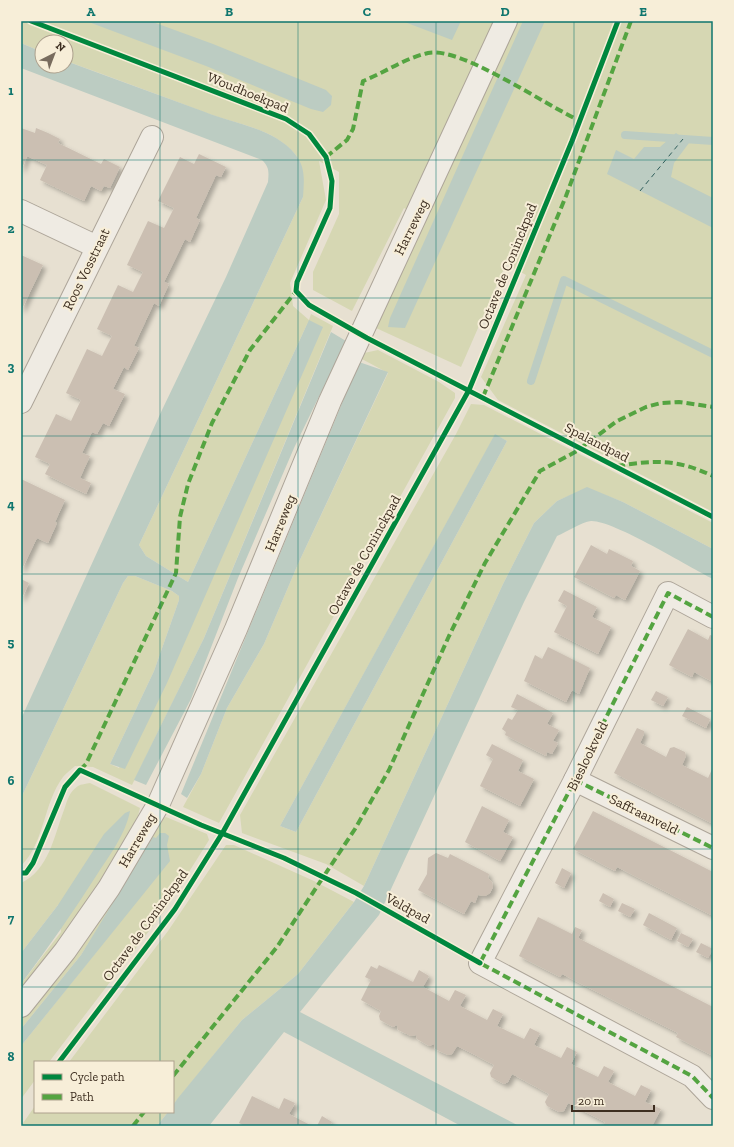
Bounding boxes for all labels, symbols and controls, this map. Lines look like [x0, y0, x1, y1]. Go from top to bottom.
text: A [87, 4, 96, 19]
text: B [225, 4, 233, 19]
text: C [363, 4, 371, 19]
text: D [500, 4, 510, 19]
text: E [639, 4, 647, 19]
north arrow [34, 34, 74, 74]
text: N [53, 39, 68, 55]
street label: Woudhoekpad [205, 68, 291, 117]
text: 1 [8, 83, 14, 98]
street label: Harreweg [391, 196, 432, 258]
street label: Octave de Coninckpad [474, 200, 541, 332]
text: 2 [8, 221, 15, 236]
street label: Roos Vosstraat [59, 225, 114, 313]
text: 3 [8, 359, 15, 374]
street label: Spalandpad [562, 419, 632, 466]
street label: Harreweg [261, 492, 300, 554]
street label: Octave de Coninckpad [324, 492, 405, 618]
text: 4 [7, 497, 15, 512]
text: 5 [8, 635, 15, 650]
street label: Bieslookveld [563, 718, 612, 794]
text: 6 [8, 773, 15, 788]
street label: Saffraanveld [606, 790, 681, 839]
street label: Harreweg [115, 810, 160, 871]
street label: Octave de Coninckpad [99, 866, 192, 985]
street label: Veldpad [382, 889, 433, 928]
text: 7 [8, 911, 15, 926]
text: 8 [7, 1049, 15, 1064]
legend [34, 1061, 174, 1113]
text: Cycle path [70, 1070, 125, 1084]
scale bar [572, 1087, 654, 1113]
text: Path [70, 1090, 94, 1104]
text: 20 m [578, 1094, 605, 1108]

